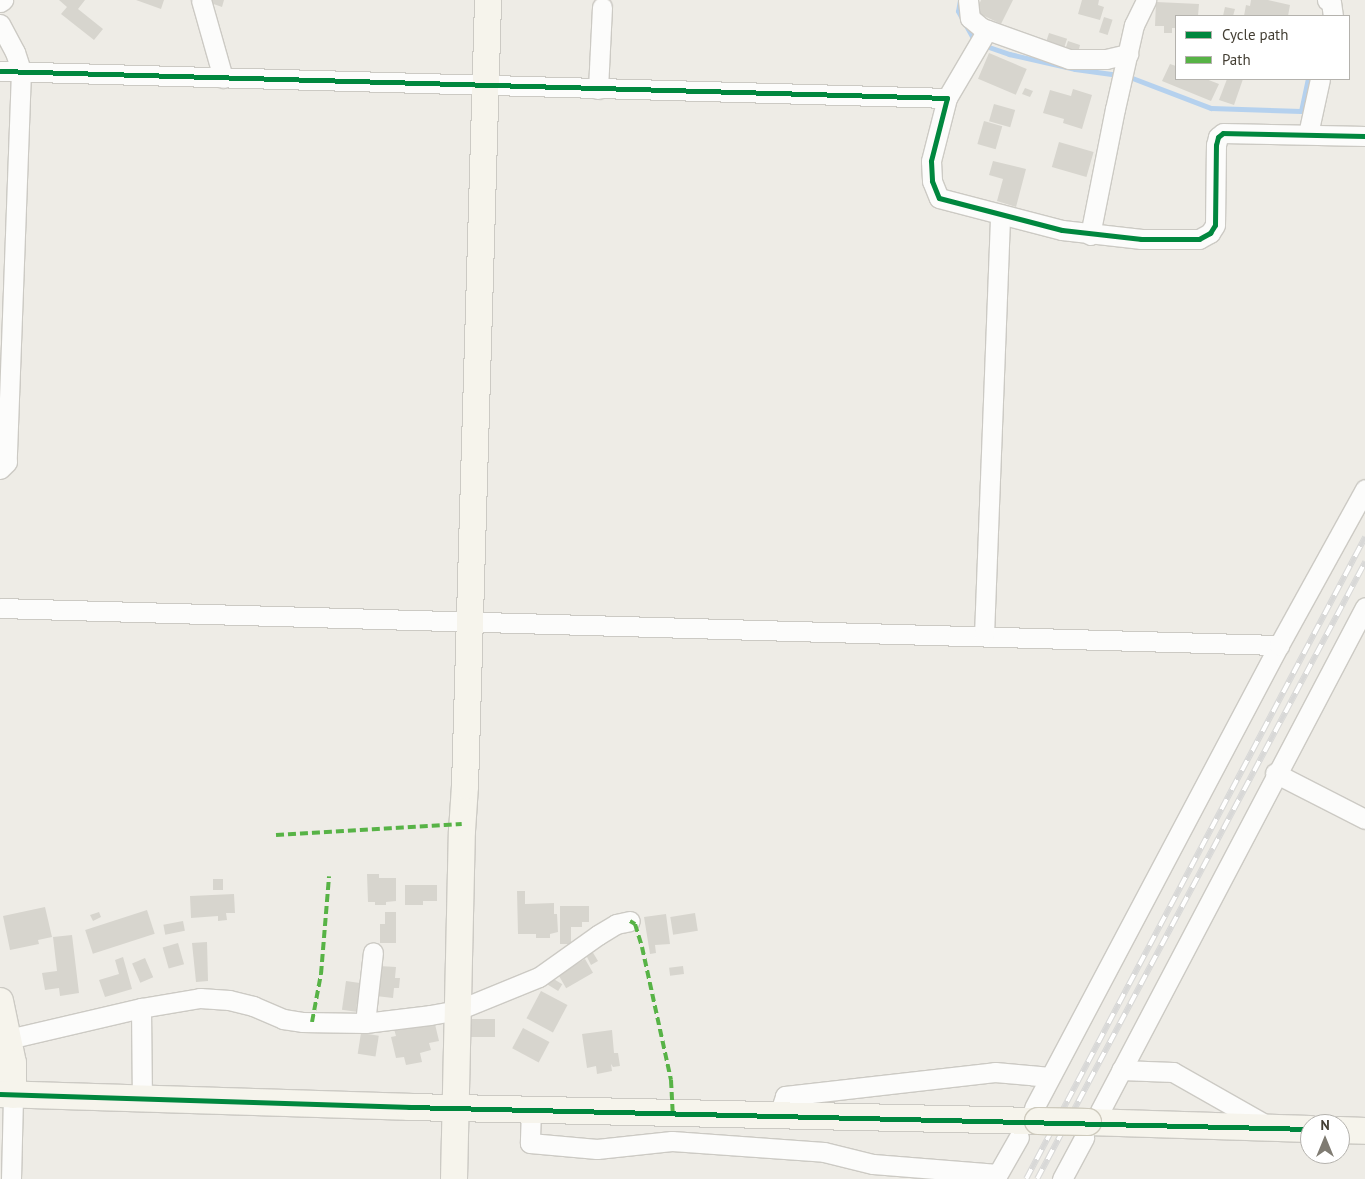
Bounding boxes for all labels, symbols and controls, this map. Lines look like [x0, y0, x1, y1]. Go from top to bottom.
legend [1175, 15, 1350, 80]
text: Cycle path [1222, 25, 1288, 44]
text: Path [1222, 50, 1251, 69]
north arrow [1300, 1114, 1350, 1164]
text: N [1320, 1116, 1330, 1134]

